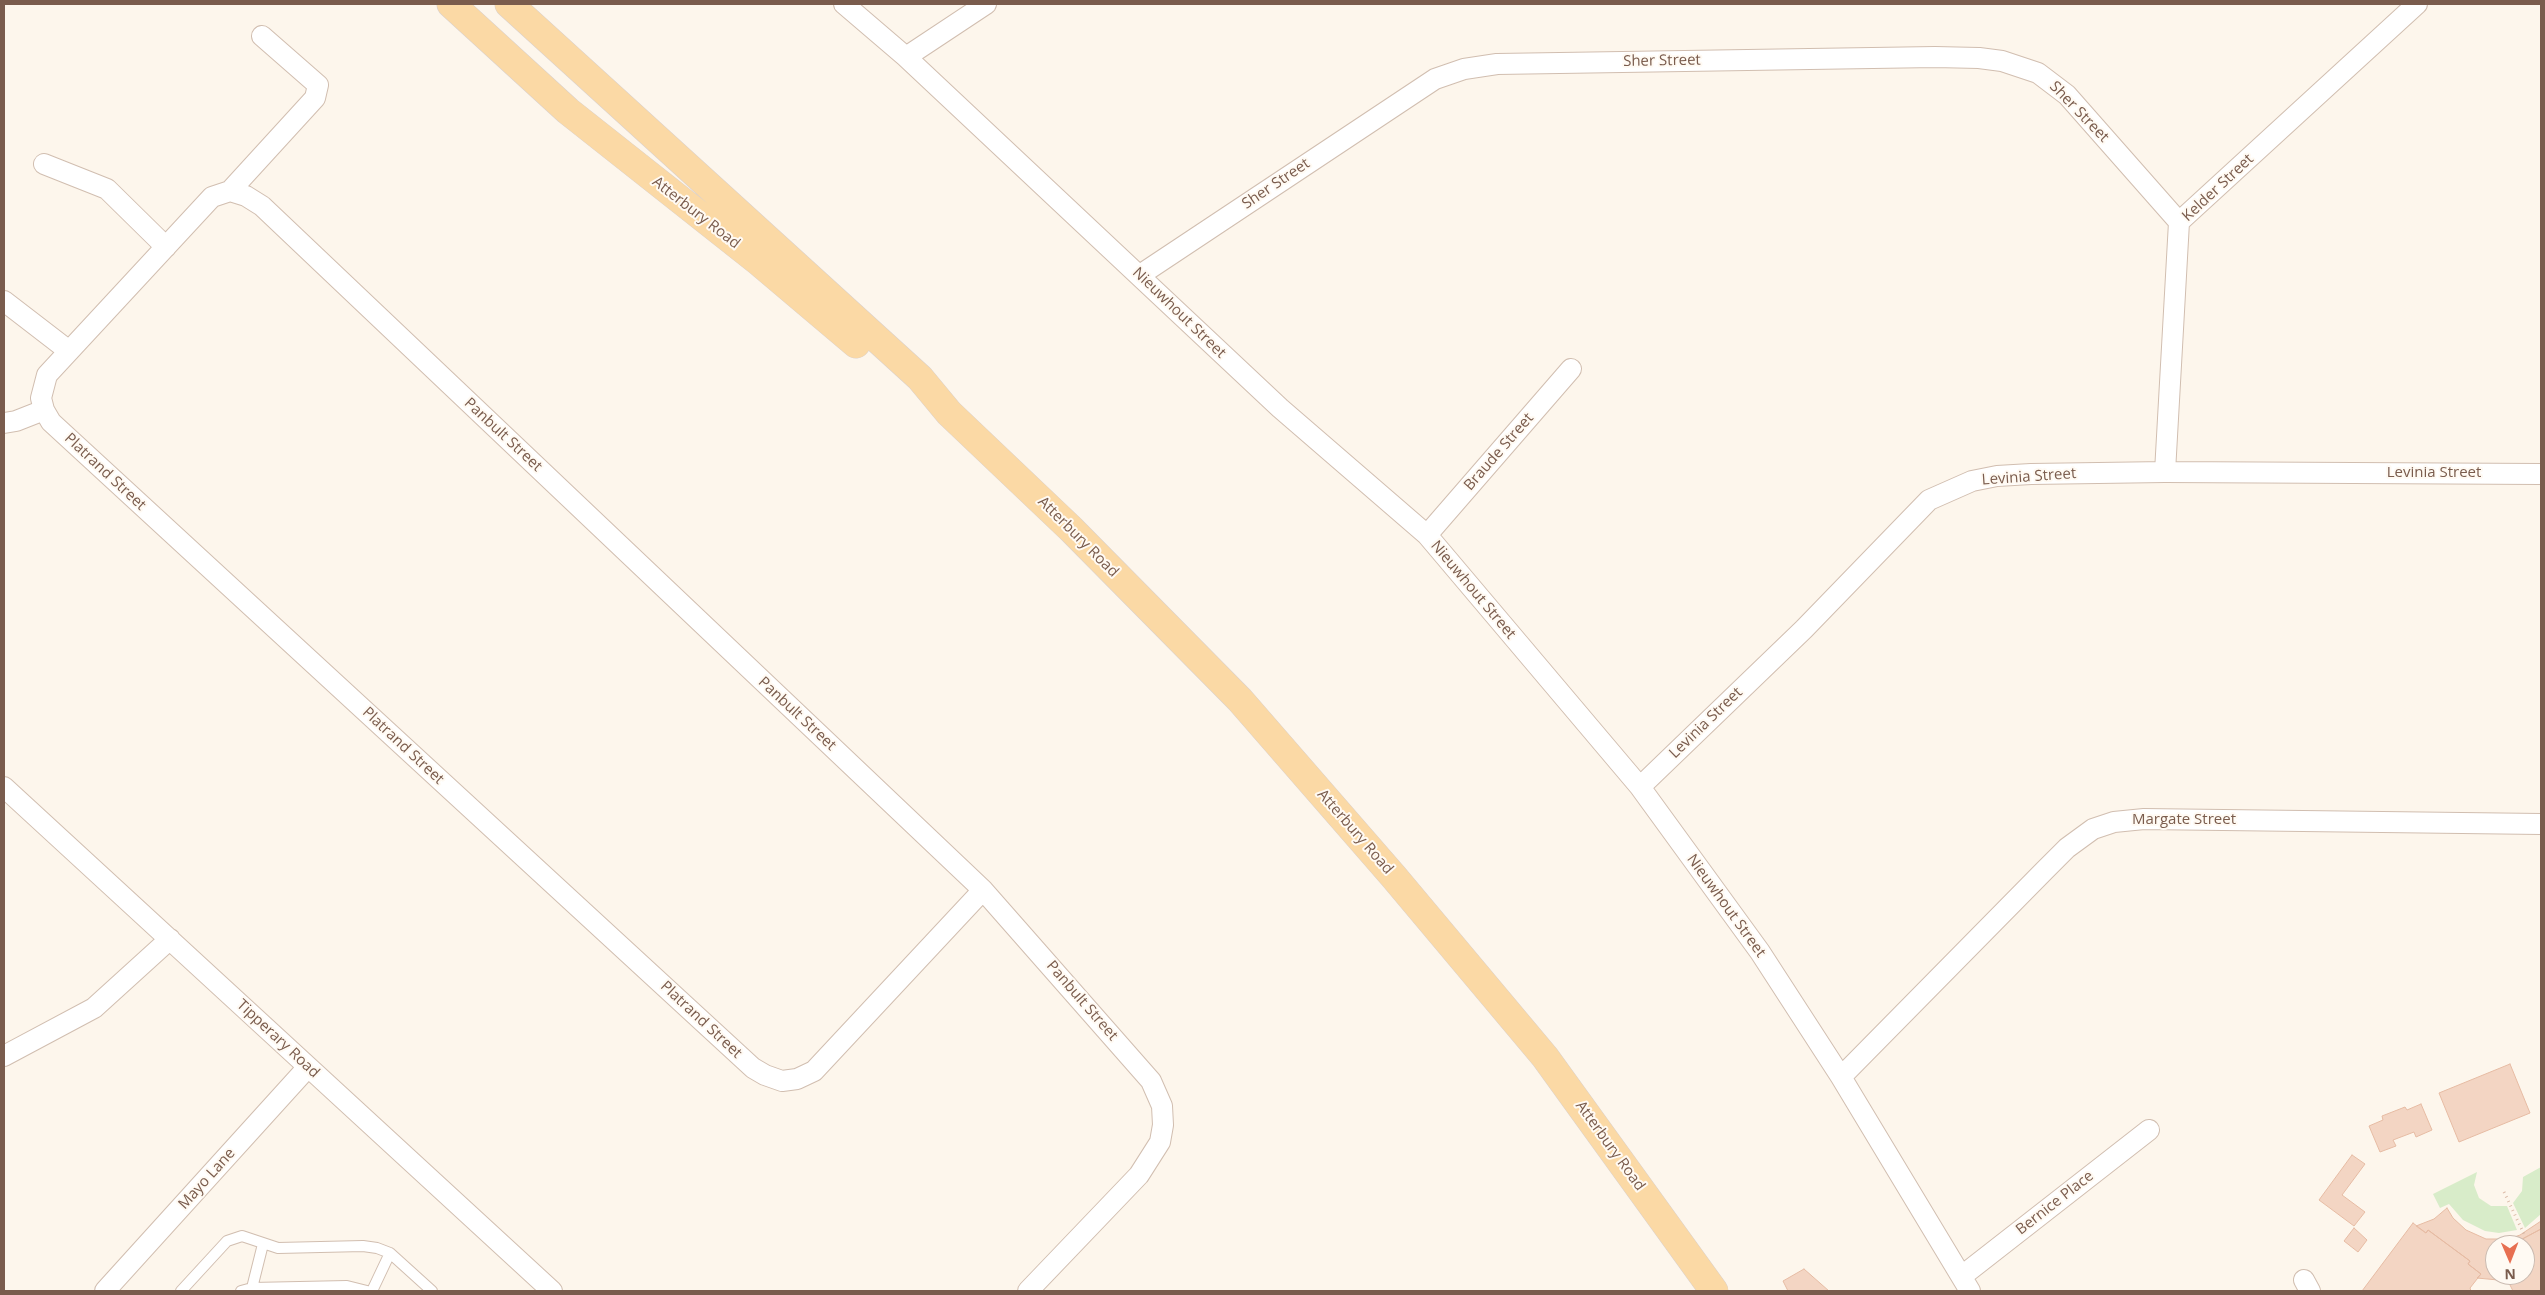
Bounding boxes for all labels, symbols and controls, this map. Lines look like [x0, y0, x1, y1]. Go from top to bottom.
street label: Sher Street [1623, 51, 1701, 71]
street label: Sher Street [2046, 78, 2112, 146]
street label: Kelder Street [2179, 150, 2257, 226]
street label: Sher Street [1239, 155, 1313, 213]
street label: Atterbury Road [649, 173, 743, 253]
street label: Nieuwhout Street [1129, 264, 1229, 362]
street label: Panbult Street [460, 394, 546, 476]
street label: Braude Street [1460, 410, 1538, 494]
street label: Platrand Street [60, 430, 150, 514]
street label: Levinia Street [2387, 464, 2481, 482]
street label: Levinia Street [1981, 465, 2077, 489]
street label: Atterbury Road [1034, 493, 1122, 581]
street label: Nieuwhout Street [1427, 537, 1519, 643]
street label: Panbult Street [754, 673, 840, 755]
street label: Levinia Street [1666, 684, 1746, 762]
street label: Platrand Street [358, 704, 448, 788]
street label: Atterbury Road [1313, 786, 1397, 878]
street label: Margate Street [2132, 811, 2236, 829]
street label: Nieuwhout Street [1683, 851, 1769, 961]
street label: Panbult Street [1042, 957, 1122, 1045]
street label: Platrand Street [656, 978, 746, 1062]
street label: Tipperary Road [233, 996, 323, 1082]
street label: Atterbury Road [1571, 1098, 1649, 1194]
street label: Mayo Lane [175, 1145, 239, 1213]
street label: Bernice Place [2013, 1167, 2097, 1239]
north arrow [2485, 1235, 2535, 1285]
text: N [2504, 1265, 2516, 1284]

